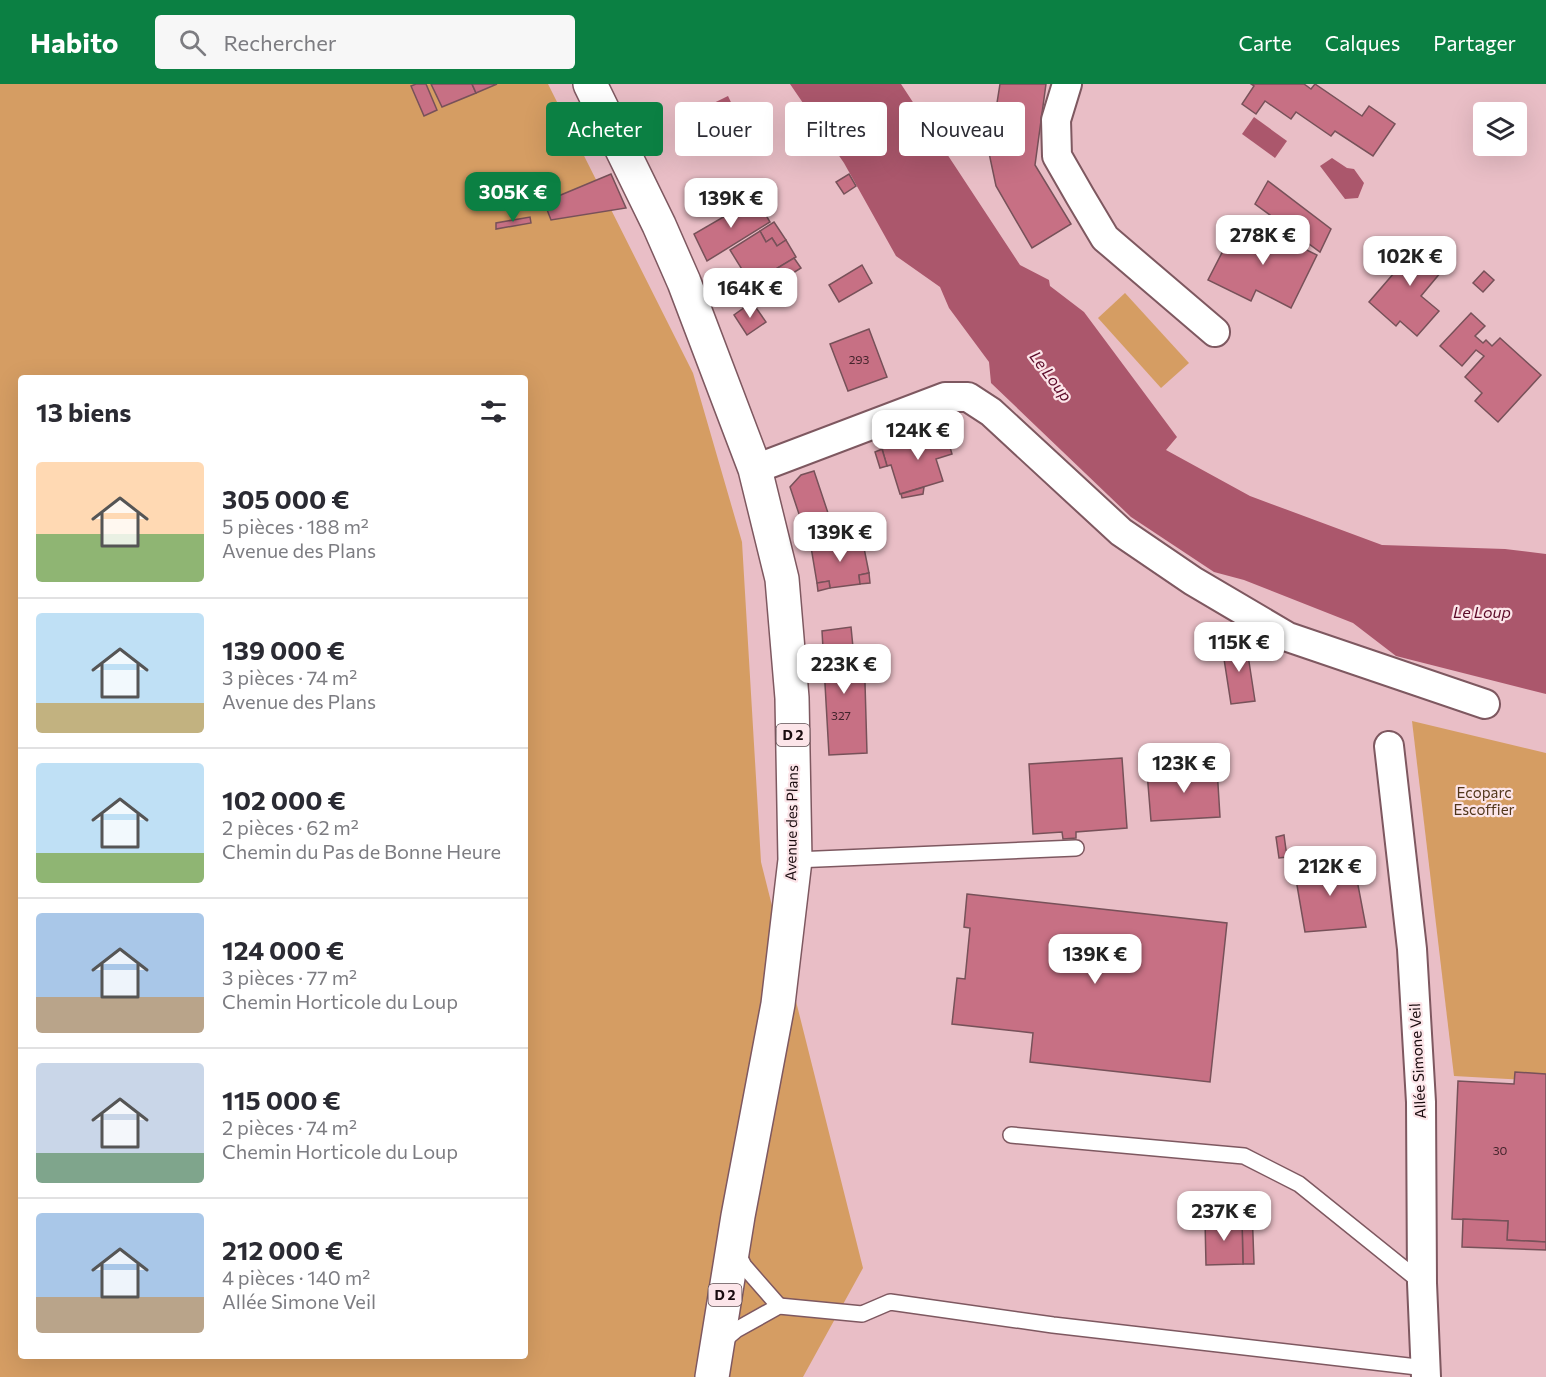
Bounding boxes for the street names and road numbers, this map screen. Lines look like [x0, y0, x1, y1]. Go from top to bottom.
road number: D 2 [776, 724, 810, 746]
street label: Avenue des Plans [781, 765, 801, 881]
street label: Allée Simone Veil [1405, 1003, 1429, 1119]
road number: D 2 [708, 1284, 742, 1306]

